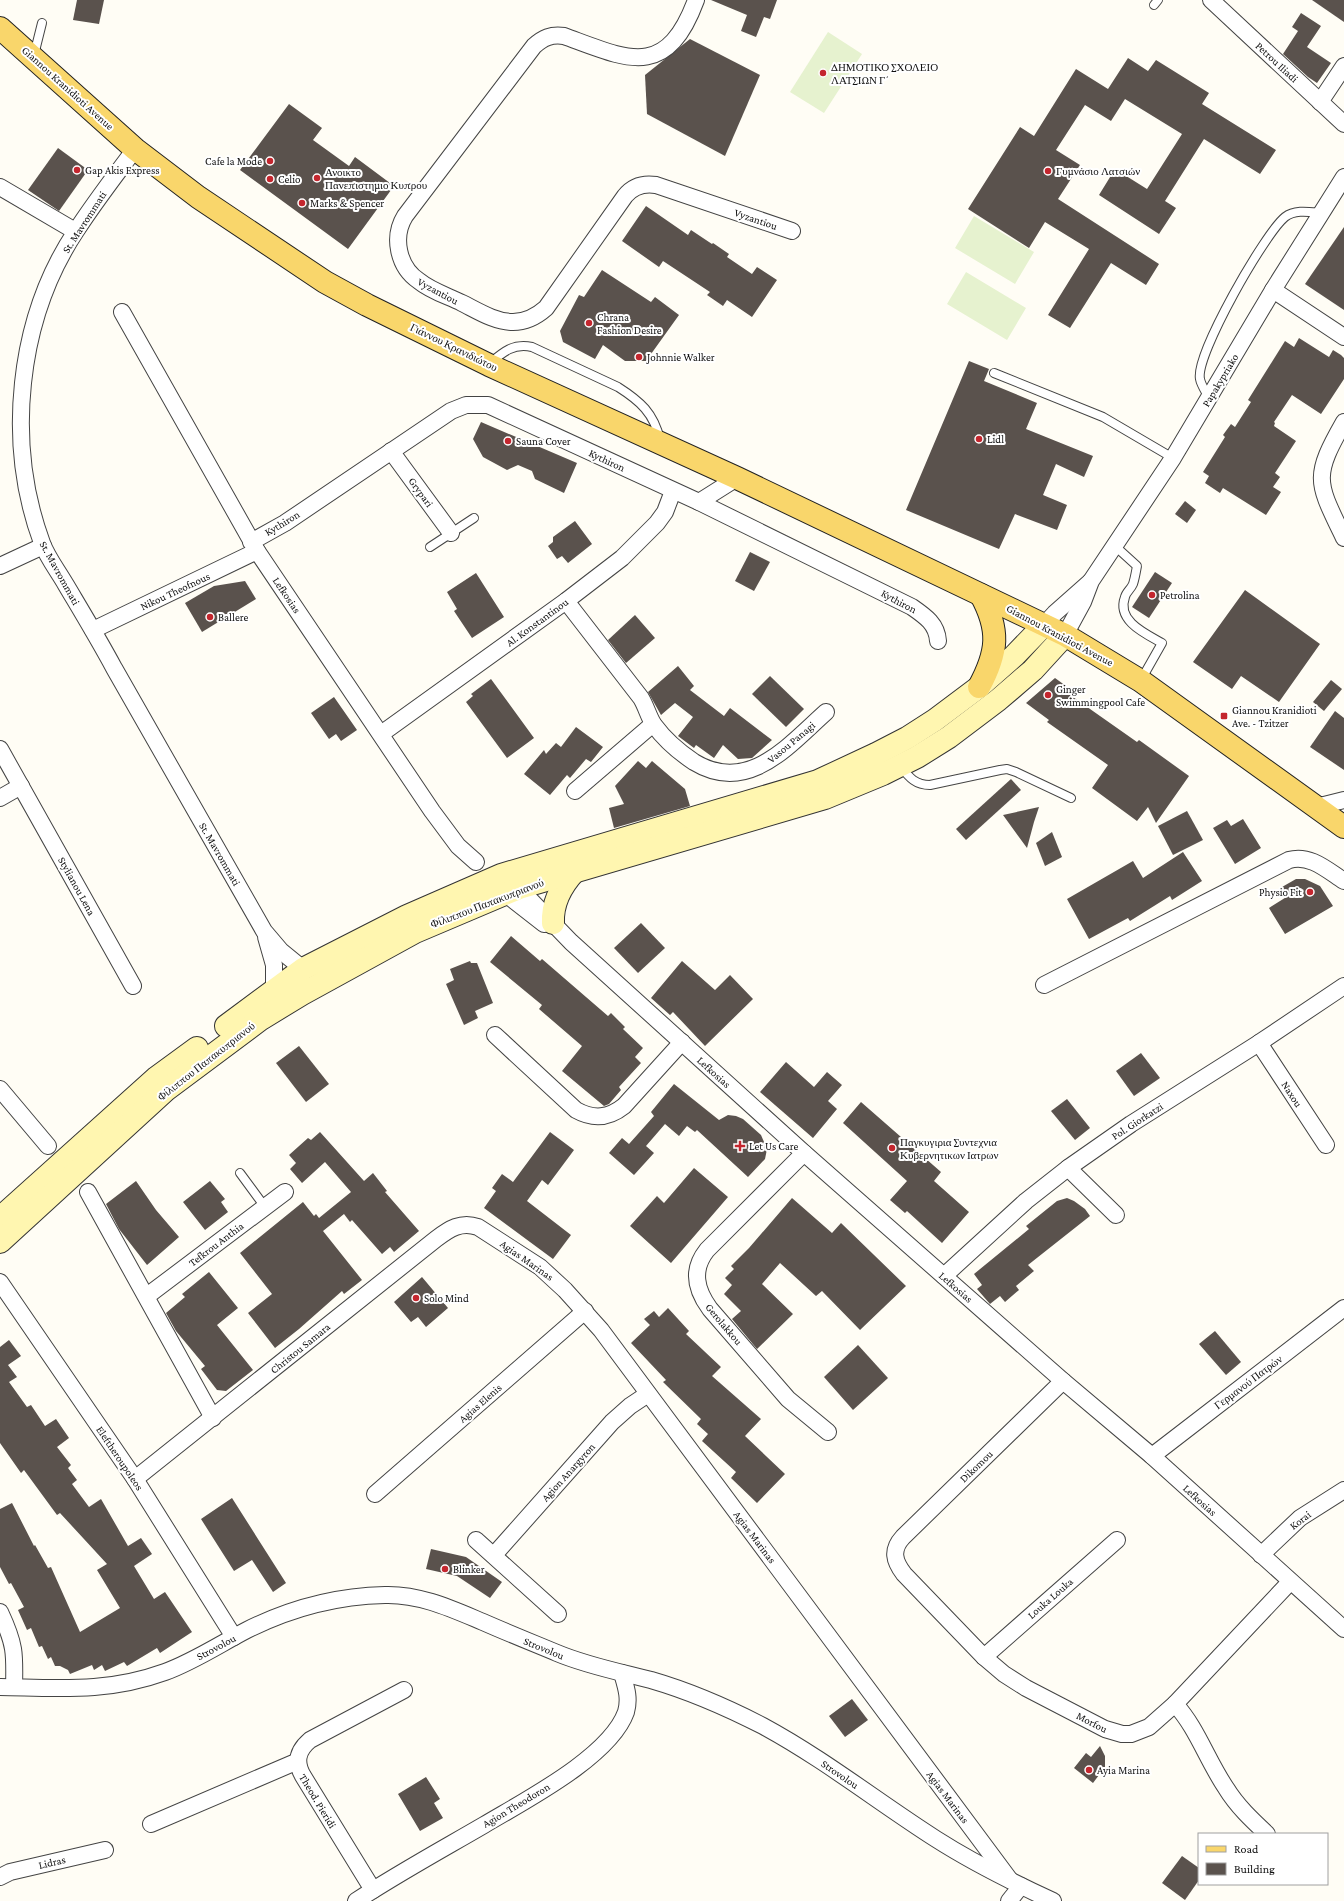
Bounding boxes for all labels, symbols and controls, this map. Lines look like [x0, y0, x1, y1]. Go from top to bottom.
street label: Petrou Iliadi [1253, 39, 1301, 85]
street label: Giannou Kranidioti Avenue [20, 44, 116, 132]
place label: ΔΗΜΟΤΙΚΟ ΣΧΟΛΕΙΟ ΛΑΤΣΙΩΝ Γ΄ [831, 61, 938, 86]
marker: ΔΗΜΟΤΙΚΟ ΣΧΟΛΕΙΟ ΛΑΤΣΙΩΝ Γ΄ [818, 68, 828, 78]
place label: Cafe la Mode [205, 155, 262, 167]
marker: Cafe la Mode [265, 156, 275, 166]
place label: Gap Akis Express [85, 164, 160, 177]
marker: Gap Akis Express [72, 165, 82, 175]
place label: Γυμνάσιο Λατσιών [1056, 165, 1140, 178]
place label: Ανοικτο Πανεπιστημιο Κυπρου [325, 166, 428, 192]
marker: Γυμνάσιο Λατσιών [1043, 166, 1053, 176]
place label: Celio [278, 173, 301, 185]
marker: Ανοικτο Πανεπιστημιο Κυπρου [312, 173, 322, 183]
marker: Celio [265, 174, 275, 184]
street label: St. Mavrommati [60, 189, 108, 255]
place label: Marks & Spencer [310, 197, 384, 210]
marker: Marks & Spencer [297, 198, 307, 208]
street label: Vyzantiou [733, 206, 779, 233]
street label: Vyzantiou [415, 275, 461, 308]
place label: Chrana Fashion Desire [597, 311, 662, 336]
marker: Chrana Fashion Desire [584, 318, 594, 328]
street label: Γιάννου Κρανιδιώτου [408, 321, 500, 374]
place label: Johnnie Walker [646, 351, 715, 364]
street label: Papakypriako [1199, 351, 1242, 409]
marker: Johnnie Walker [634, 352, 644, 362]
place label: Lidl [987, 433, 1004, 445]
marker: Lidl [974, 434, 984, 444]
place label: Sauna Cover [516, 435, 571, 447]
marker: Sauna Cover [503, 436, 513, 446]
street label: Kythiron [587, 446, 627, 475]
street label: Grypari [405, 475, 436, 510]
street label: Kythiron [262, 508, 302, 539]
street label: St. Mavrommati [38, 539, 83, 607]
street label: Nikou Theofnous [138, 570, 212, 612]
street label: Lefkosias [271, 575, 303, 615]
street label: Kythiron [879, 587, 919, 616]
place label: Petrolina [1160, 589, 1200, 601]
marker: Petrolina [1147, 590, 1157, 600]
street label: Al. Konstantinou [504, 595, 571, 649]
street label: Giannou Kranidioti Avenue [1005, 602, 1116, 668]
place label: Ballere [218, 611, 248, 623]
marker: Ballere [205, 612, 215, 622]
place label: Ginger Swimmingpool Cafe [1056, 683, 1145, 709]
marker: Ginger Swimmingpool Cafe [1043, 690, 1053, 700]
place label: Giannou Kranidioti Ave. - Tzitzer [1232, 704, 1317, 729]
marker: Giannou Kranidioti Ave. - Tzitzer [1219, 711, 1229, 721]
street label: Vasou Panagi [765, 719, 818, 766]
street label: St. Mavrommati [197, 820, 243, 888]
street label: Stylianou Lena [55, 855, 98, 918]
street label: Φίλιππου Παπακυπριανού [429, 876, 546, 930]
place label: Physio Fit [1259, 886, 1302, 899]
marker: Physio Fit [1305, 887, 1315, 897]
street label: Φίλιππου Παπακυπριανού [155, 1019, 257, 1103]
street label: Lefkosias [695, 1054, 733, 1090]
street label: Naxou [1279, 1079, 1305, 1109]
street label: Pol. Giorkatzi [1109, 1100, 1165, 1142]
place label: Παγκυγιρια Συντεχνια Κυβερνητικων Ιατρων [900, 1136, 999, 1161]
marker: Let Us Care [734, 1140, 746, 1152]
place label: Let Us Care [749, 1140, 799, 1152]
marker: Παγκυγιρια Συντεχνια Κυβερνητικων Ιατρων [887, 1143, 897, 1153]
street label: Tefkrou Anthia [186, 1219, 246, 1269]
street label: Agias Marinas [498, 1237, 556, 1284]
street label: Lefkosias [937, 1269, 975, 1305]
place label: Solo Mind [424, 1292, 469, 1304]
marker: Solo Mind [411, 1293, 421, 1303]
street label: Gerolakkou [703, 1301, 745, 1347]
street label: Christou Samara [268, 1320, 332, 1376]
street label: Γερμανού Πατρών [1212, 1353, 1285, 1412]
street label: Agias Elenis [456, 1381, 504, 1426]
street label: Eleftheroupoleos [93, 1424, 146, 1493]
street label: Agion Anargyron [539, 1440, 598, 1504]
street label: Dikomou [957, 1447, 995, 1485]
street label: Lefkosias [1181, 1482, 1219, 1518]
street label: Korai [1287, 1508, 1313, 1532]
street label: Agias Marinas [731, 1509, 779, 1566]
place label: Blinker [453, 1563, 485, 1575]
marker: Blinker [440, 1564, 450, 1574]
street label: Louka Louka [1025, 1575, 1075, 1621]
street label: Strovolou [194, 1632, 238, 1662]
street label: Strovolou [522, 1634, 566, 1662]
street label: Morfou [1075, 1709, 1110, 1735]
street label: Strovolou [819, 1757, 861, 1791]
place label: Ayia Marina [1097, 1764, 1150, 1777]
marker: Ayia Marina [1084, 1765, 1094, 1775]
street label: Agias Marinas [924, 1769, 972, 1826]
street label: Theod. Pieridi [297, 1772, 339, 1830]
street label: Agion Theodoron [480, 1780, 552, 1831]
legend [1198, 1833, 1328, 1885]
text: Road [1234, 1842, 1259, 1856]
street label: Lidras [37, 1853, 67, 1871]
text: Building [1234, 1862, 1275, 1876]

